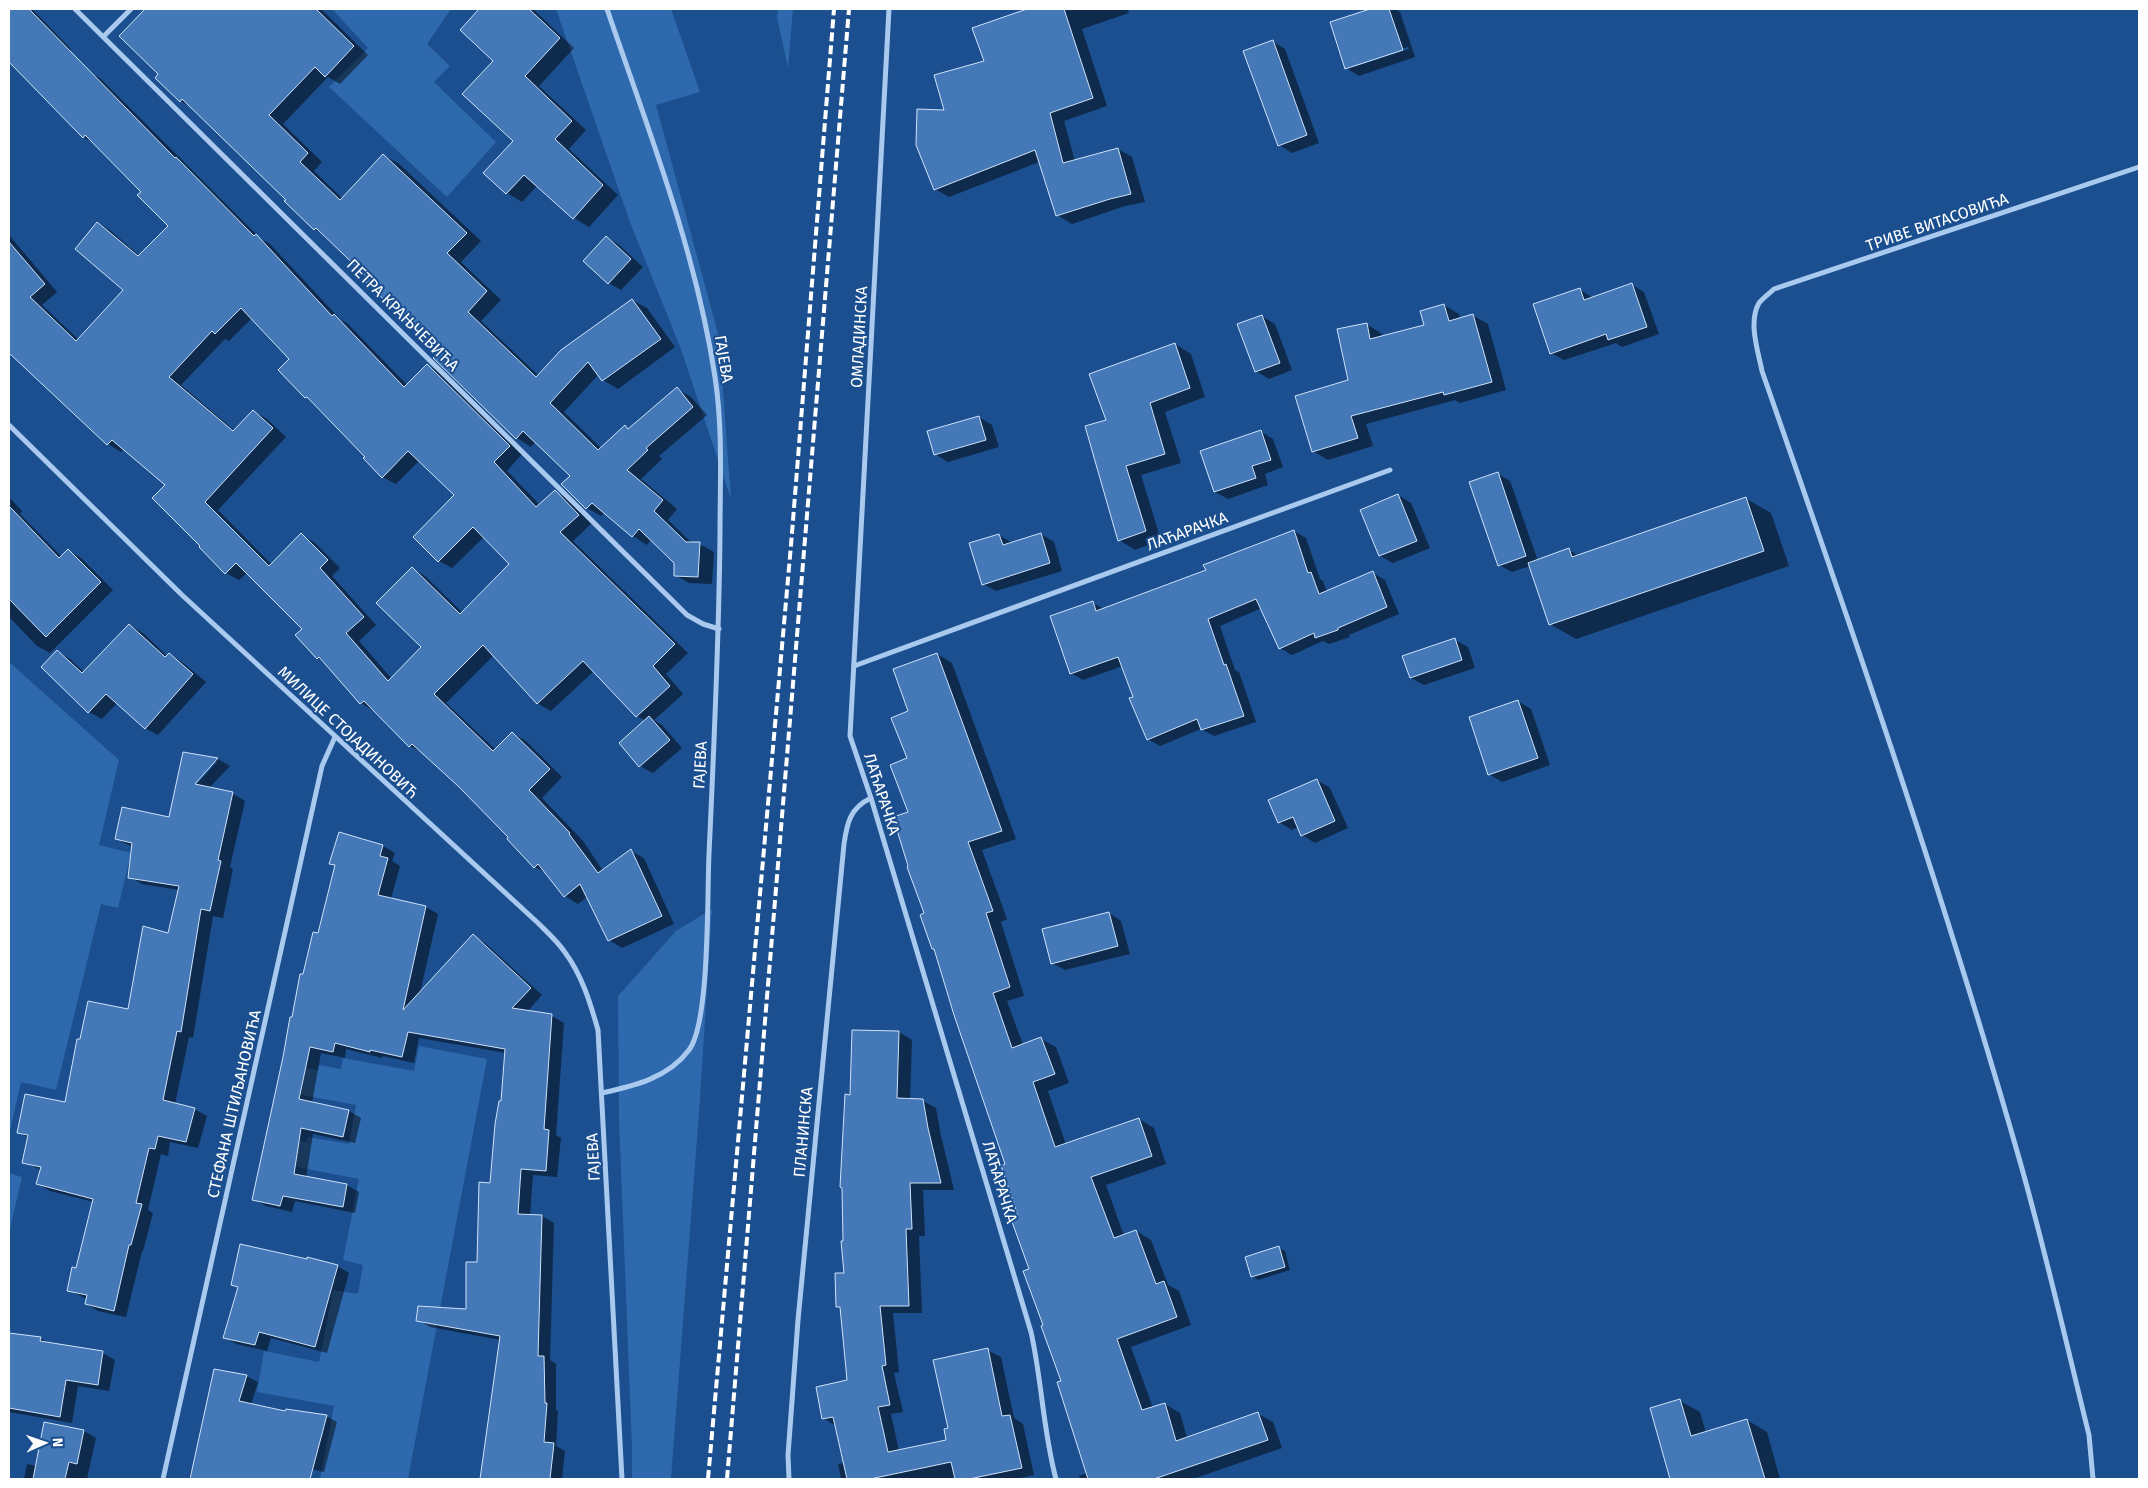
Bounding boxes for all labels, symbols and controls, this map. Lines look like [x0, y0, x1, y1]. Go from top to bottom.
street label: ТРИВЕ ВИТАСОВИЋА [1863, 188, 2011, 255]
street label: ПЕТРА КРАЊЧЕВИЋА [343, 255, 464, 376]
street label: ОМЛАДИНСКА [847, 285, 871, 389]
street label: ГАЈЕВА [711, 334, 737, 385]
street label: ЛАЋАРАЧКА [1144, 507, 1231, 554]
street label: МИЛИЦЕ СТОЈАДИНОВИЋ [274, 662, 422, 802]
street label: ГАЈЕВА [689, 740, 711, 789]
street label: ЛАЋАРАЧКА [860, 751, 904, 838]
street label: СТЕФАНА ШТИЉАНОВИЋА [203, 1007, 265, 1200]
street label: ПЛАНИНСКА [790, 1085, 816, 1178]
street label: ГАЈЕВА [582, 1132, 604, 1181]
street label: ЛАЋАРАЧКА [978, 1139, 1022, 1226]
north arrow [20, 1418, 70, 1468]
text: N [49, 1438, 66, 1448]

